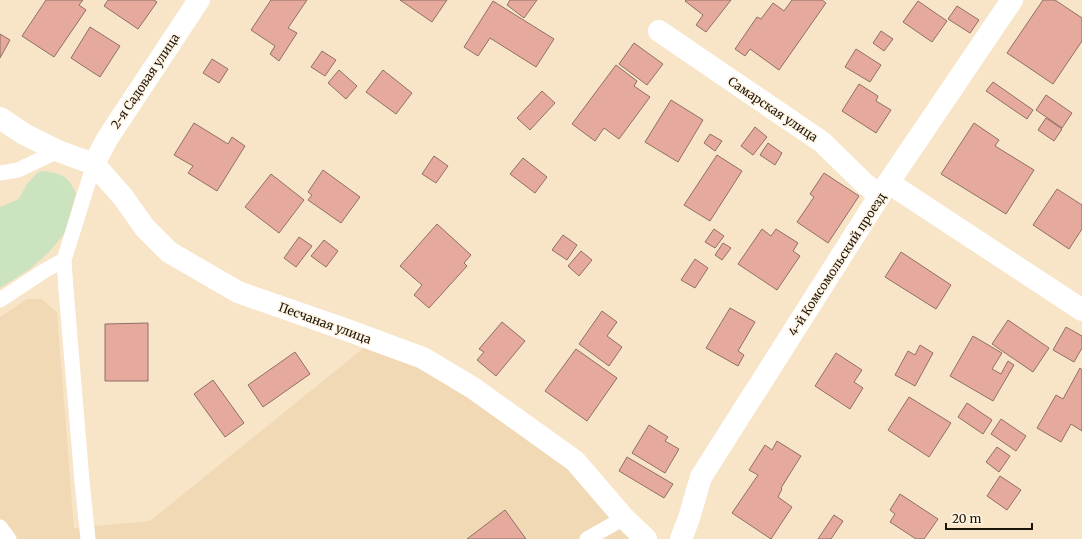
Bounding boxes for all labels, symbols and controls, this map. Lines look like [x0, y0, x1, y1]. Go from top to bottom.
street label: 2-я Садовая улица [108, 30, 183, 131]
street label: Самарская улица [725, 73, 821, 145]
street label: 4-й Комсомольский проезд [785, 190, 889, 338]
street label: Песчаная улица [277, 299, 374, 347]
scale bar [946, 505, 1032, 531]
text: 20 m [952, 511, 981, 526]

